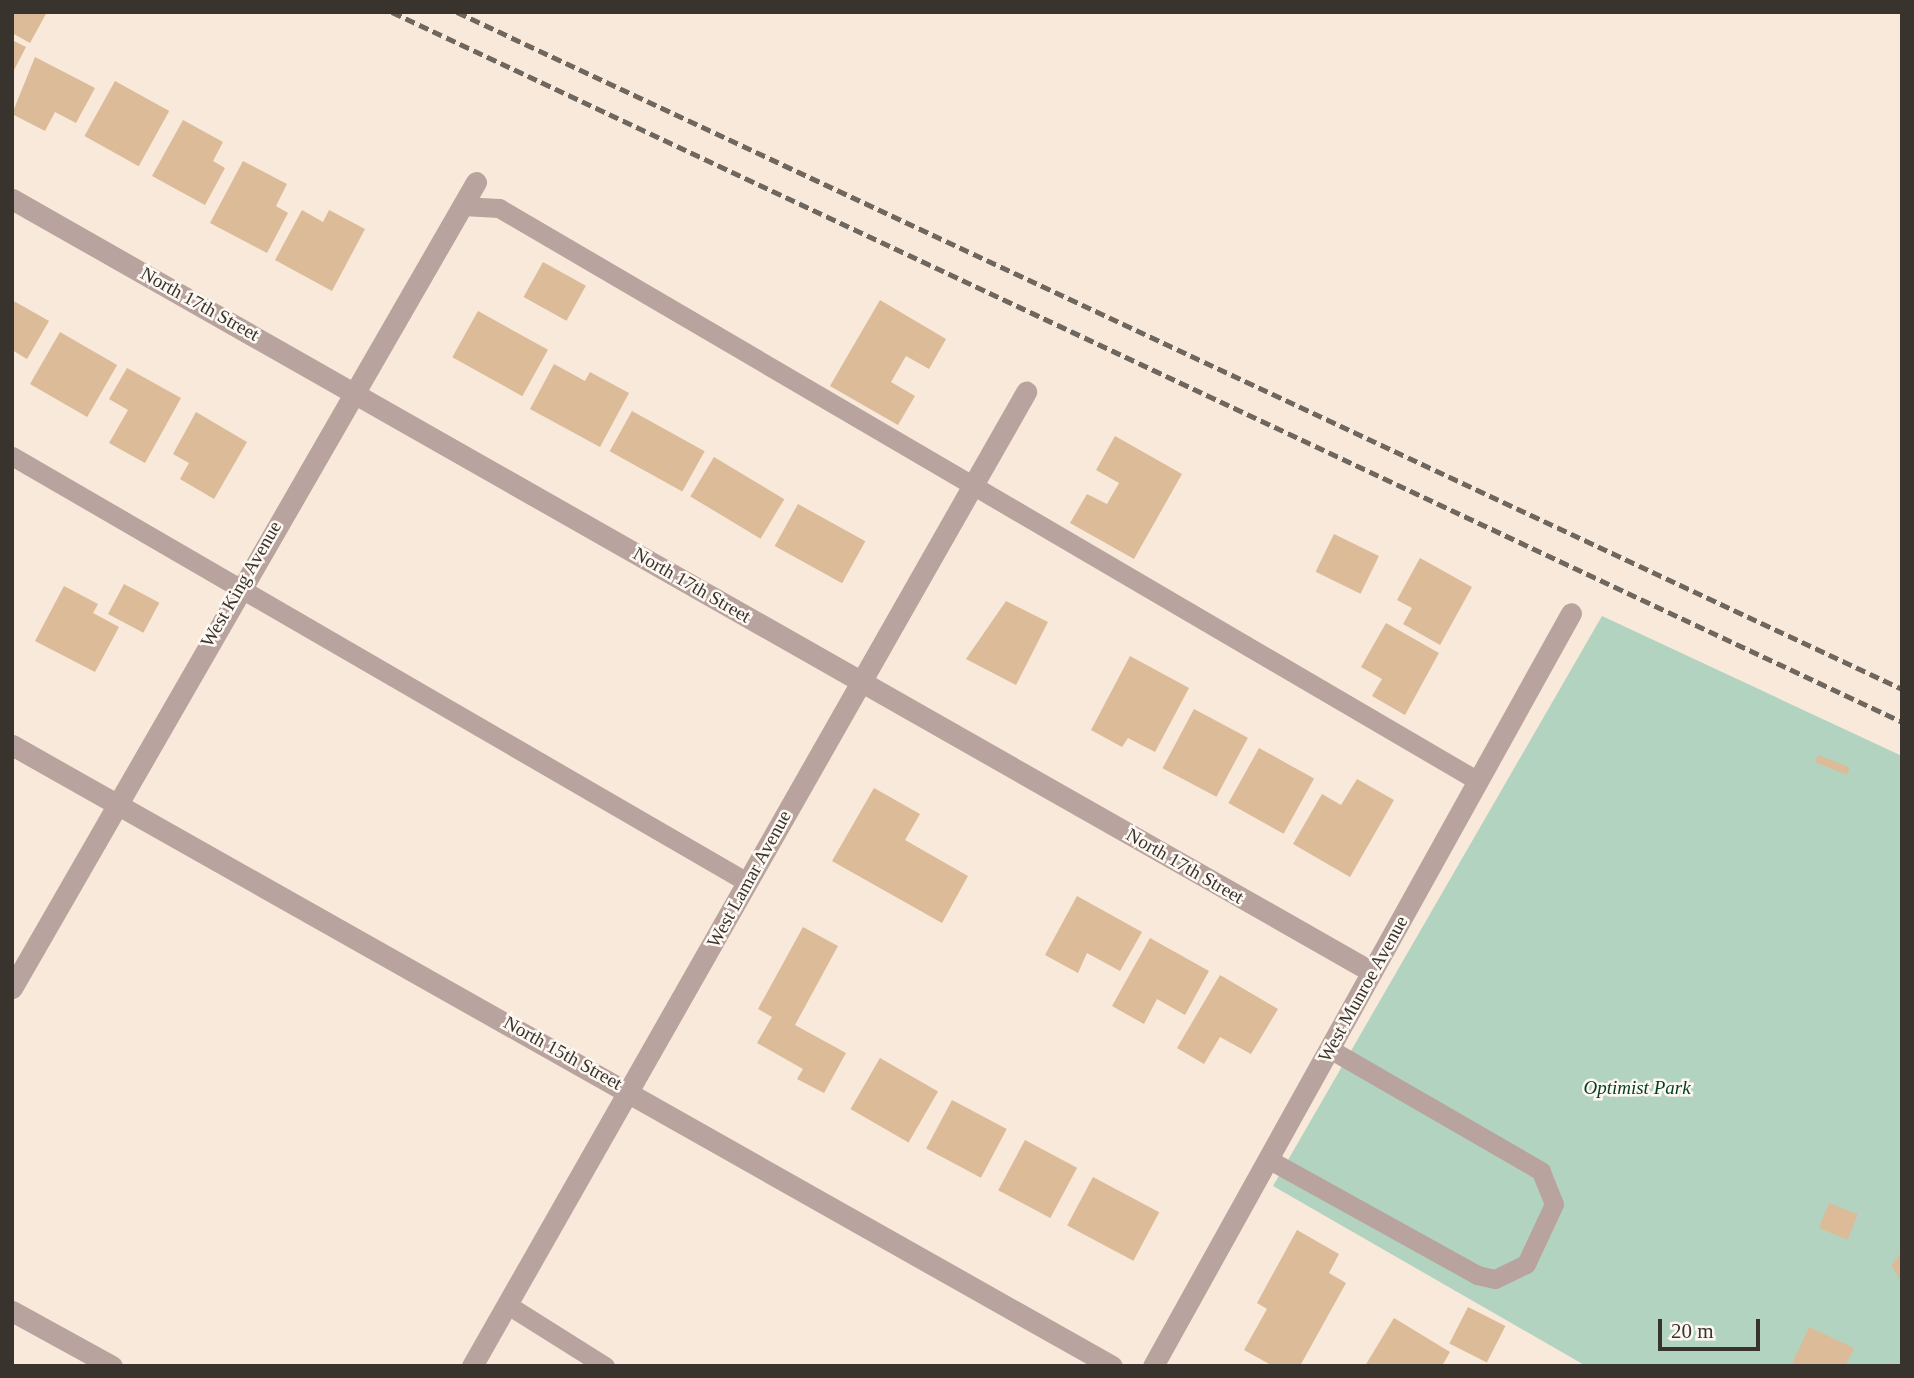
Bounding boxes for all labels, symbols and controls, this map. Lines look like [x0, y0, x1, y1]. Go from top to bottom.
street label: North 17th Street [137, 262, 263, 346]
street label: West King Avenue [195, 517, 287, 651]
street label: North 17th Street [629, 542, 755, 628]
street label: West Lamar Avenue [702, 806, 796, 952]
street label: North 17th Street [1122, 823, 1248, 909]
street label: West Munroe Avenue [1313, 911, 1413, 1067]
street label: North 15th Street [500, 1011, 626, 1095]
park label: Optimist Park [1583, 1077, 1691, 1099]
scale bar [1662, 1304, 1764, 1348]
text: 20 m [1671, 1319, 1714, 1343]

